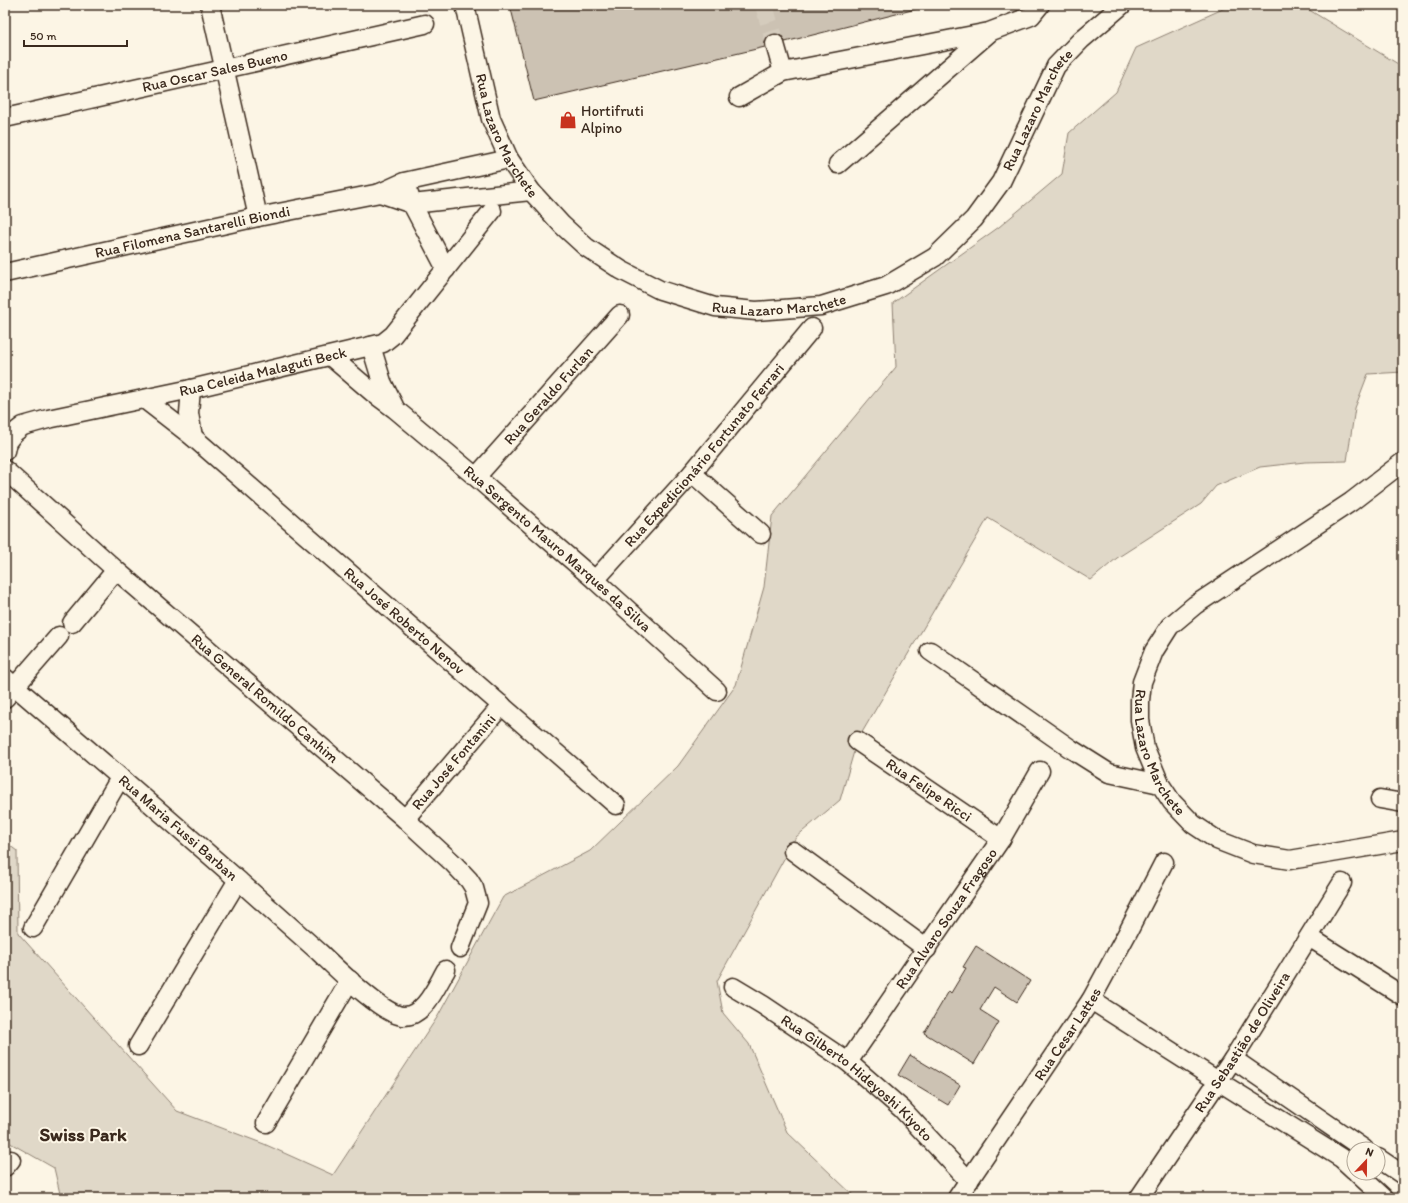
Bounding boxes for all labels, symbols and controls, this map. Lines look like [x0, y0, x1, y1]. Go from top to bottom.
scale bar [24, 22, 127, 48]
text: 50 m [30, 29, 56, 43]
street label: Rua Lazaro Marchete [999, 45, 1076, 174]
street label: Rua Oscar Sales Bueno [140, 46, 289, 96]
street label: Rua Lazaro Marchete [472, 72, 542, 201]
place label: Hortifruti Alpino [581, 102, 644, 137]
shop icon: Hortifruti Alpino [558, 110, 578, 130]
street label: Rua Filomena Santarelli Biondi [93, 202, 292, 262]
street label: Rua Lazaro Marchete [711, 290, 848, 320]
street label: Rua Geraldo Furlan [500, 342, 597, 448]
street label: Rua Celeida Malaguti Beck [178, 343, 348, 400]
street label: Rua Expedicionário Fortunato Ferrari [620, 360, 788, 551]
street label: Rua Sergento Mauro Marques da Silva [460, 461, 655, 636]
street label: Rua José Roberto Nenov [340, 563, 468, 678]
street label: Rua General Romildo Canhim [188, 630, 343, 767]
street label: Rua Lazaro Marchete [1131, 688, 1189, 819]
street label: Rua José Fontanini [408, 710, 499, 814]
street label: Rua Felipe Ricci [883, 754, 975, 826]
street label: Rua Maria Fussi Barban [115, 771, 242, 885]
street label: Rua Alvaro Souza Fragoso [892, 845, 1001, 992]
street label: Rua Sebastião de Oliveira [1190, 968, 1294, 1116]
street label: Rua Cesar Lattes [1030, 984, 1105, 1084]
street label: Rua Gilberto Hideyoshi Kiyoto [777, 1011, 936, 1145]
district label: Swiss Park [39, 1123, 127, 1146]
north arrow [1346, 1141, 1386, 1181]
text: N [1364, 1145, 1375, 1160]

